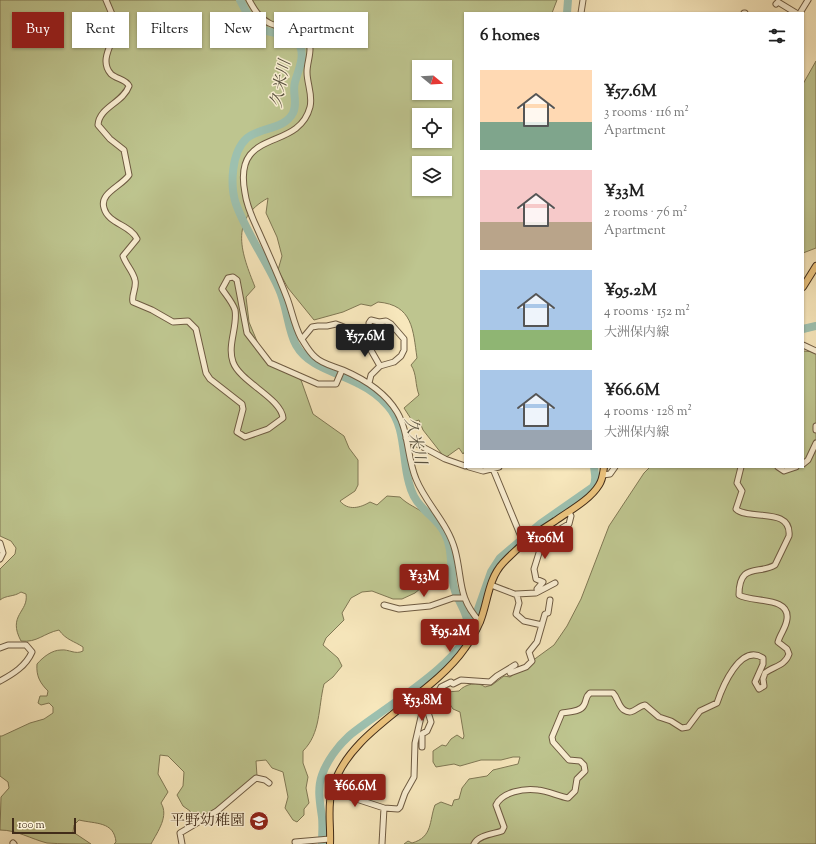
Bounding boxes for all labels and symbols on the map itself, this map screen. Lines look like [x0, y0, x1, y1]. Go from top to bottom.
water label: 久米川 [266, 56, 298, 110]
north arrow [412, 60, 452, 100]
pin: ¥57.6M [332, 324, 398, 358]
water label: 久米川 [397, 415, 431, 469]
pin: ¥106M [517, 526, 573, 560]
pin: ¥33M [400, 564, 448, 598]
pin: ¥95.2M [417, 619, 483, 653]
pin: ¥53.8M [389, 688, 455, 722]
pin: ¥66.6M [322, 774, 388, 808]
school or university icon: 平野幼稚園 [248, 810, 270, 832]
place label: 平野幼稚園 [170, 811, 245, 832]
scale bar [12, 816, 76, 835]

